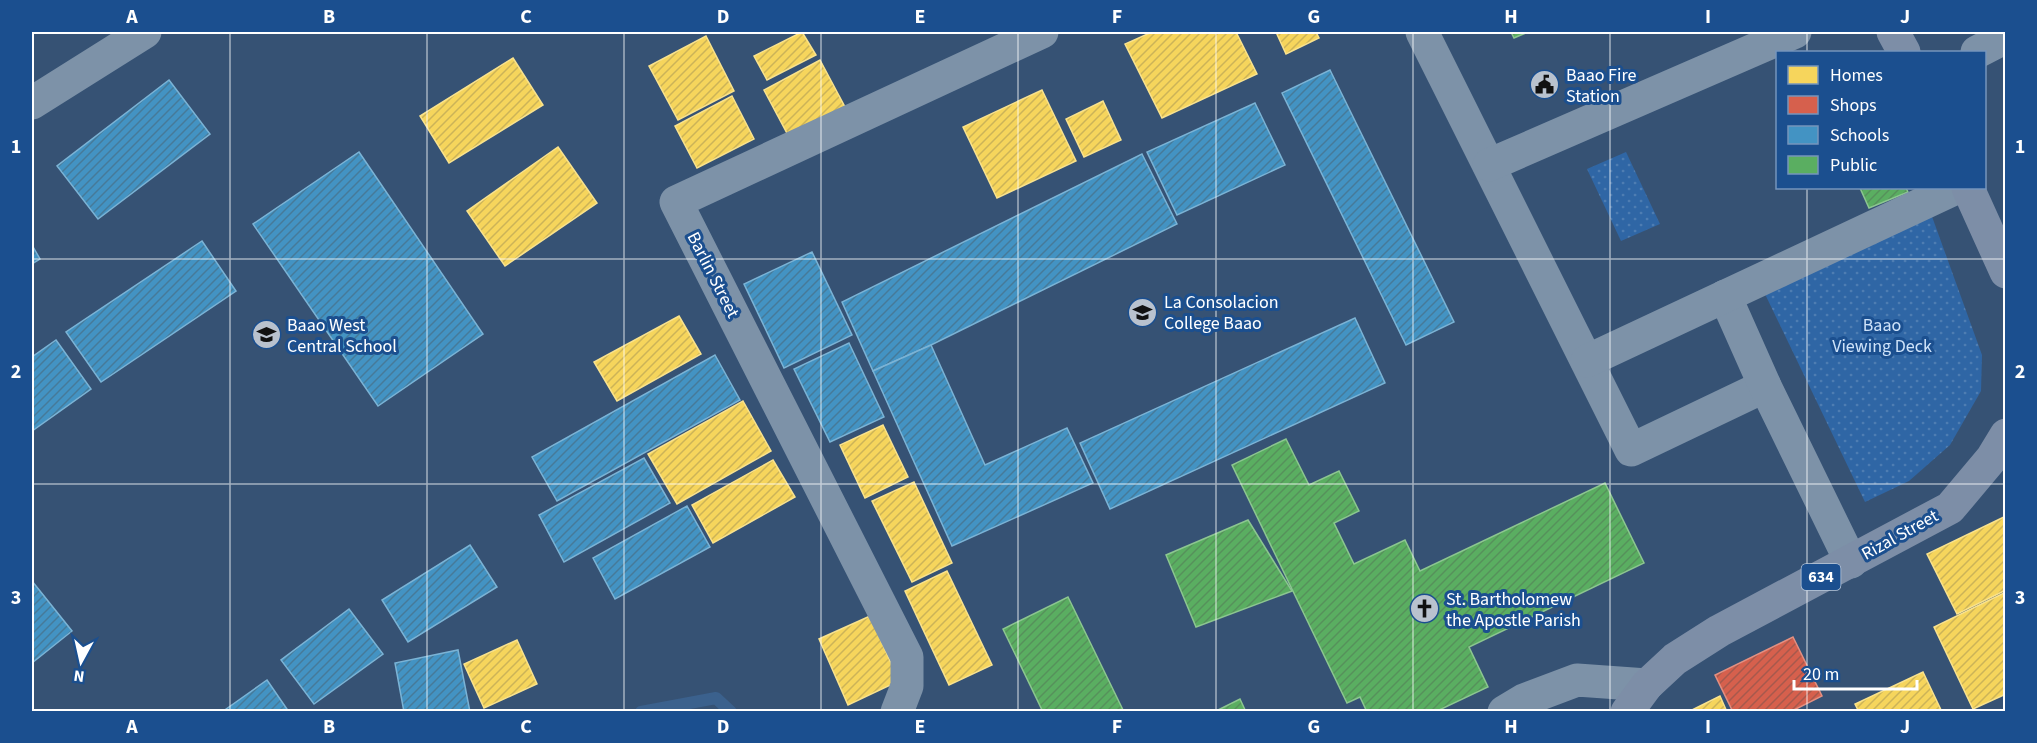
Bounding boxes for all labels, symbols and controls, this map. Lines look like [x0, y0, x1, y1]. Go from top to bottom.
text: A [125, 3, 138, 31]
text: B [323, 3, 335, 31]
text: C [520, 3, 532, 31]
text: D [717, 3, 729, 31]
text: E [915, 3, 925, 31]
text: F [1112, 3, 1122, 31]
text: G [1308, 3, 1320, 31]
text: H [1504, 3, 1518, 31]
text: I [1705, 3, 1711, 31]
text: J [1900, 3, 1910, 31]
legend [1776, 51, 1986, 189]
place label: Baao Fire Station [1566, 63, 1636, 109]
text: Homes [1830, 63, 1883, 88]
public building icon: Baao Fire Station [1529, 69, 1561, 101]
text: Shops [1830, 93, 1877, 118]
text: Schools [1830, 123, 1889, 148]
text: 1 [11, 133, 21, 161]
text: 1 [2015, 133, 2025, 161]
text: Public [1830, 153, 1877, 178]
street label: Barlin Street [681, 228, 745, 322]
place label: La Consolacion College Baao [1164, 290, 1279, 336]
school or university icon: La Consolacion College Baao [1127, 296, 1159, 328]
place label: Baao West Central School [287, 313, 397, 359]
park label: Baao Viewing Deck [1832, 313, 1932, 359]
school or university icon: Baao West Central School [250, 319, 282, 351]
text: 2 [11, 358, 21, 386]
text: 2 [2015, 358, 2025, 386]
street label: Rizal Street [1857, 504, 1943, 566]
road number: 634 [1802, 564, 1840, 590]
text: 3 [11, 584, 21, 612]
text: 3 [2015, 584, 2025, 612]
place label: St. Bartholomew the Apostle Parish [1446, 587, 1581, 633]
church icon: St. Bartholomew the Apostle Parish [1409, 593, 1441, 625]
north arrow [51, 632, 111, 692]
scale bar [1794, 653, 1917, 691]
text: 20 m [1803, 662, 1839, 687]
text: N [72, 664, 86, 687]
text: A [125, 713, 138, 741]
text: B [323, 713, 335, 741]
text: C [520, 713, 532, 741]
text: D [717, 713, 729, 741]
text: E [915, 713, 925, 741]
text: F [1112, 713, 1122, 741]
text: G [1308, 713, 1320, 741]
text: H [1504, 713, 1518, 741]
text: I [1705, 713, 1711, 741]
text: J [1900, 713, 1910, 741]

